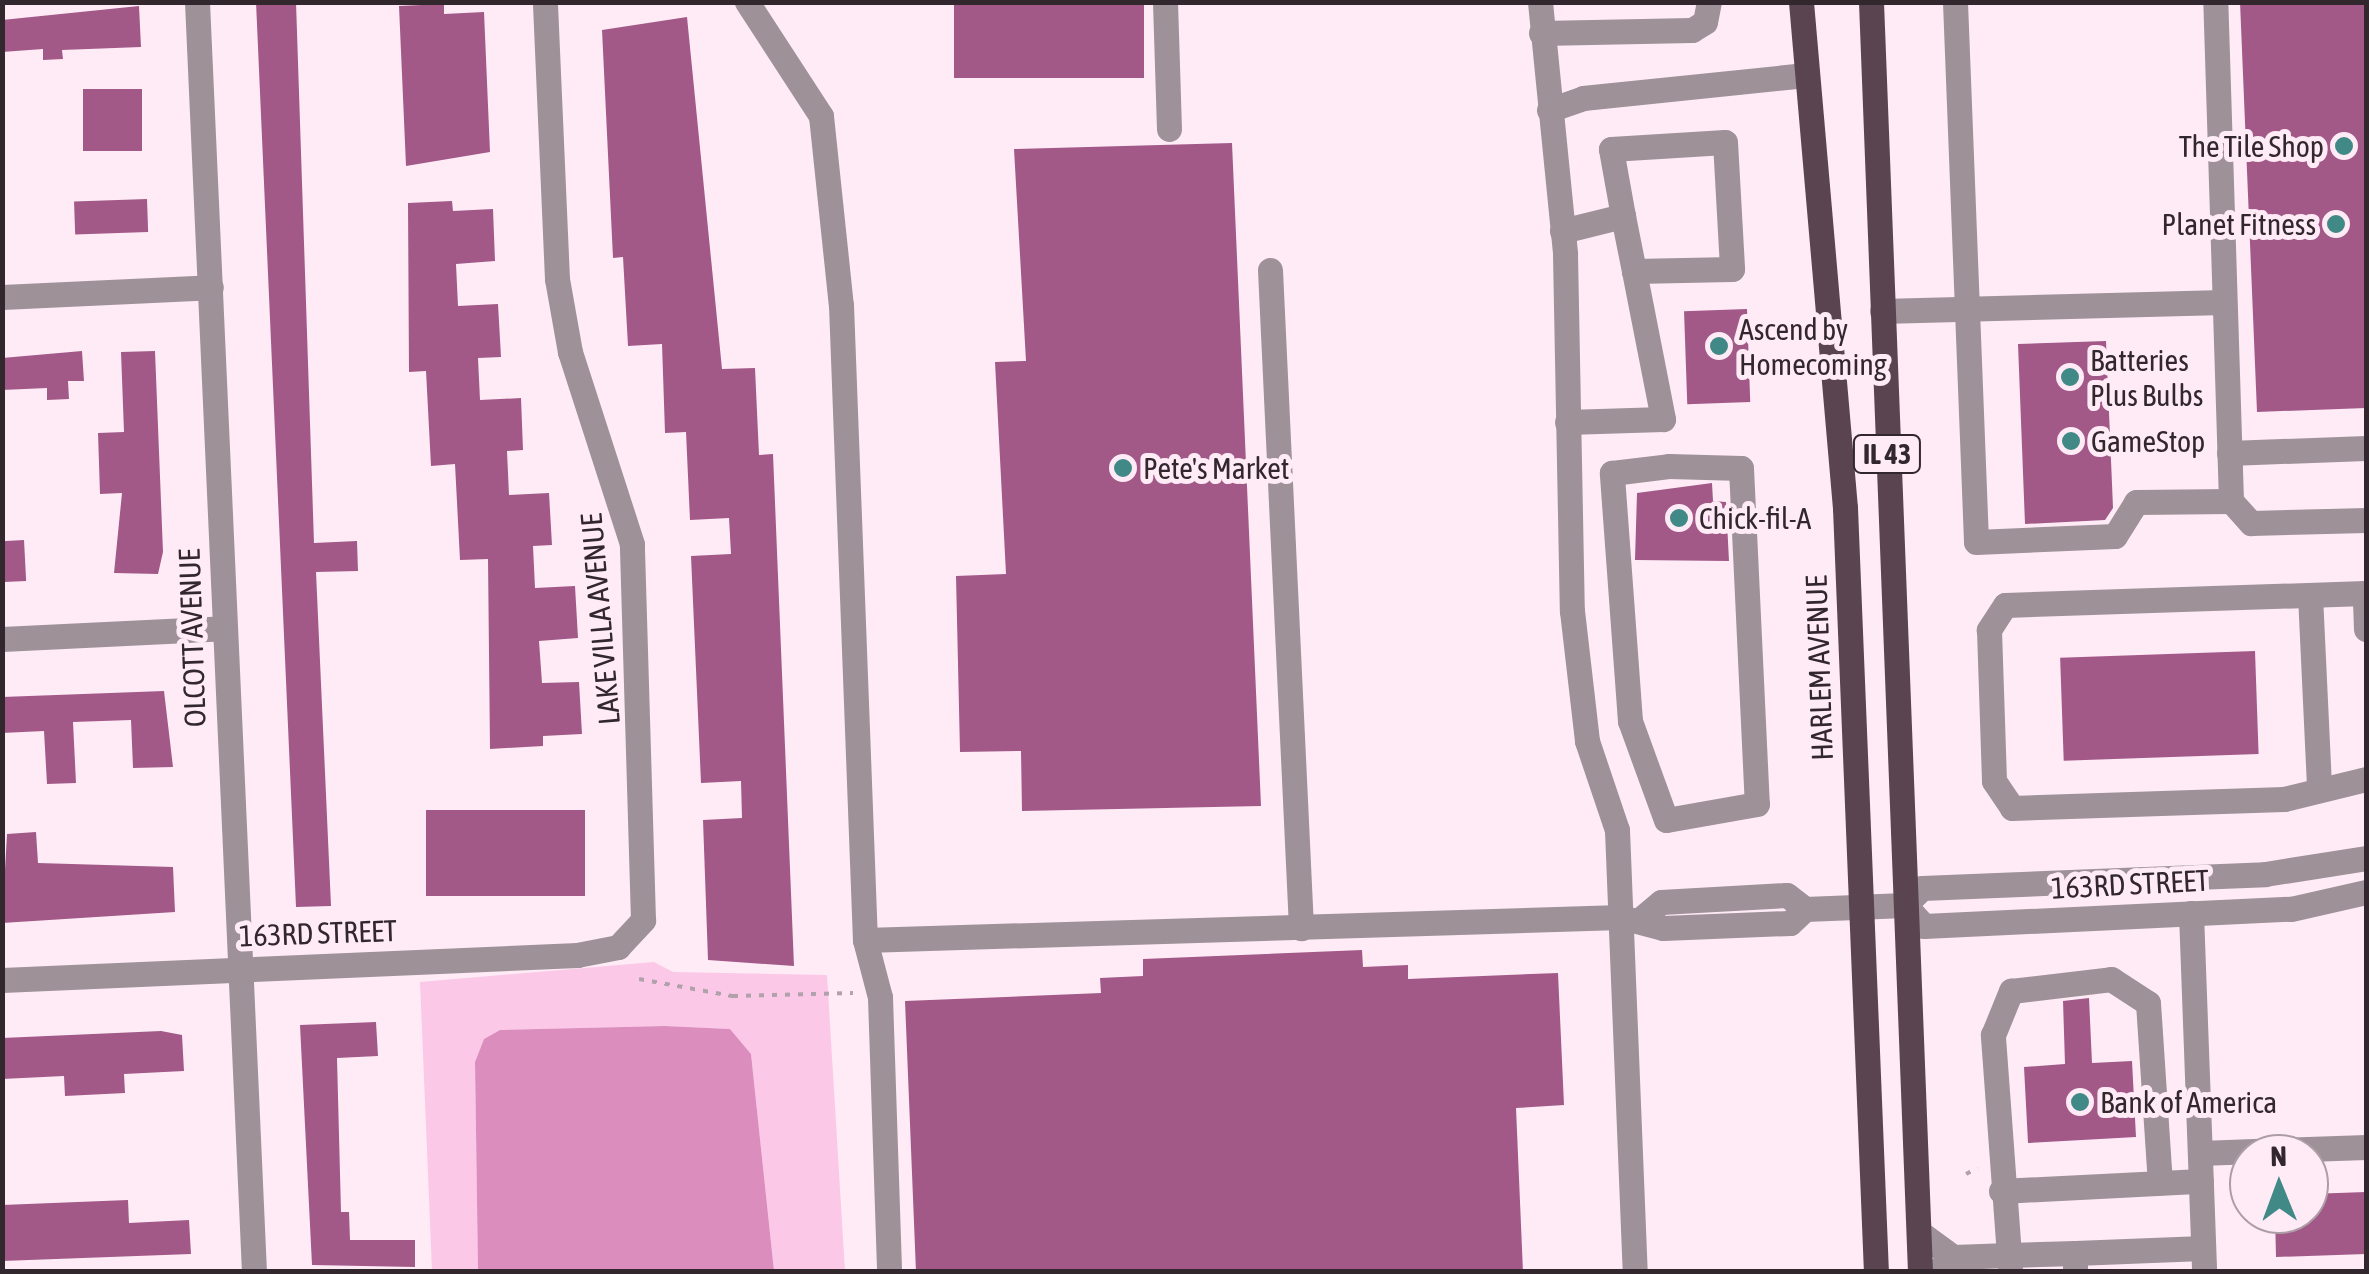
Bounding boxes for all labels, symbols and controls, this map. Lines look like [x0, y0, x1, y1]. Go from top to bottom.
place label: The Tile Shop [2179, 128, 2324, 164]
marker: The Tile Shop [2333, 135, 2355, 157]
place label: Planet Fitness [2162, 206, 2316, 242]
marker: Planet Fitness [2325, 213, 2347, 235]
place label: Ascend by Homecoming [1739, 311, 1887, 382]
marker: Ascend by Homecoming [1708, 335, 1730, 357]
place label: Batteries Plus Bulbs [2090, 342, 2203, 412]
marker: Batteries Plus Bulbs [2059, 366, 2081, 388]
place label: GameStop [2091, 423, 2205, 459]
marker: GameStop [2060, 430, 2082, 452]
road number: IL 43 [1852, 431, 1922, 477]
place label: Pete's Market [1143, 450, 1289, 486]
marker: Pete's Market [1112, 457, 1134, 479]
place label: Chick-fil-A [1699, 500, 1811, 536]
marker: Chick-fil-A [1668, 507, 1690, 529]
street label: LAKE VILLA AVENUE [573, 512, 627, 726]
street label: OLCOTT AVENUE [171, 548, 213, 728]
street label: HARLEM AVENUE [1798, 575, 1840, 761]
street label: 163RD STREET [2050, 862, 2210, 906]
street label: 163RD STREET [239, 912, 397, 954]
place label: Bank of America [2100, 1084, 2277, 1120]
marker: Bank of America [2069, 1091, 2091, 1113]
north arrow [2229, 1134, 2329, 1234]
text: N [2270, 1140, 2287, 1172]

